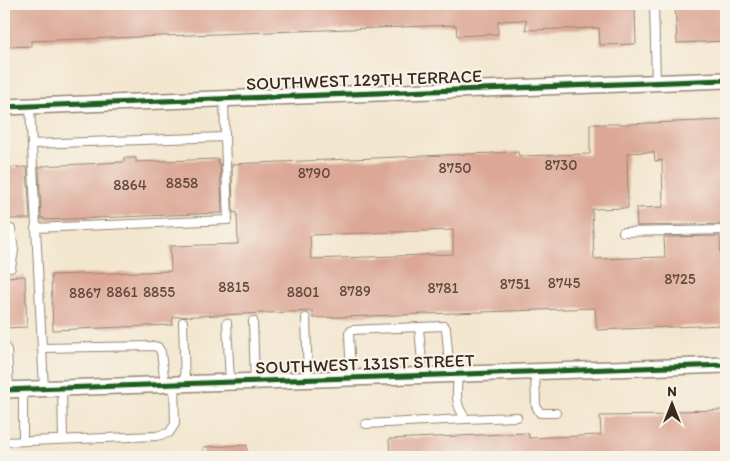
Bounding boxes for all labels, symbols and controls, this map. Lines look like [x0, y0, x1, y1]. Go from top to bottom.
street label: SOUTHWEST 129TH TERRACE [246, 65, 482, 95]
house number: 8730 [544, 156, 578, 174]
house number: 8750 [439, 159, 471, 177]
house number: 8790 [298, 164, 330, 182]
house number: 8858 [166, 174, 198, 192]
house number: 8864 [113, 176, 147, 194]
house number: 8725 [664, 270, 696, 288]
house number: 8745 [548, 274, 580, 292]
house number: 8751 [500, 275, 530, 293]
house number: 8815 [218, 278, 250, 296]
house number: 8781 [428, 279, 458, 297]
house number: 8789 [339, 282, 371, 300]
house number: 8861 [106, 283, 138, 301]
house number: 8855 [143, 283, 175, 301]
house number: 8801 [287, 283, 319, 301]
house number: 8867 [69, 284, 101, 302]
street label: SOUTHWEST 131ST STREET [255, 349, 475, 379]
north arrow [648, 378, 698, 428]
text: N [667, 383, 677, 400]

